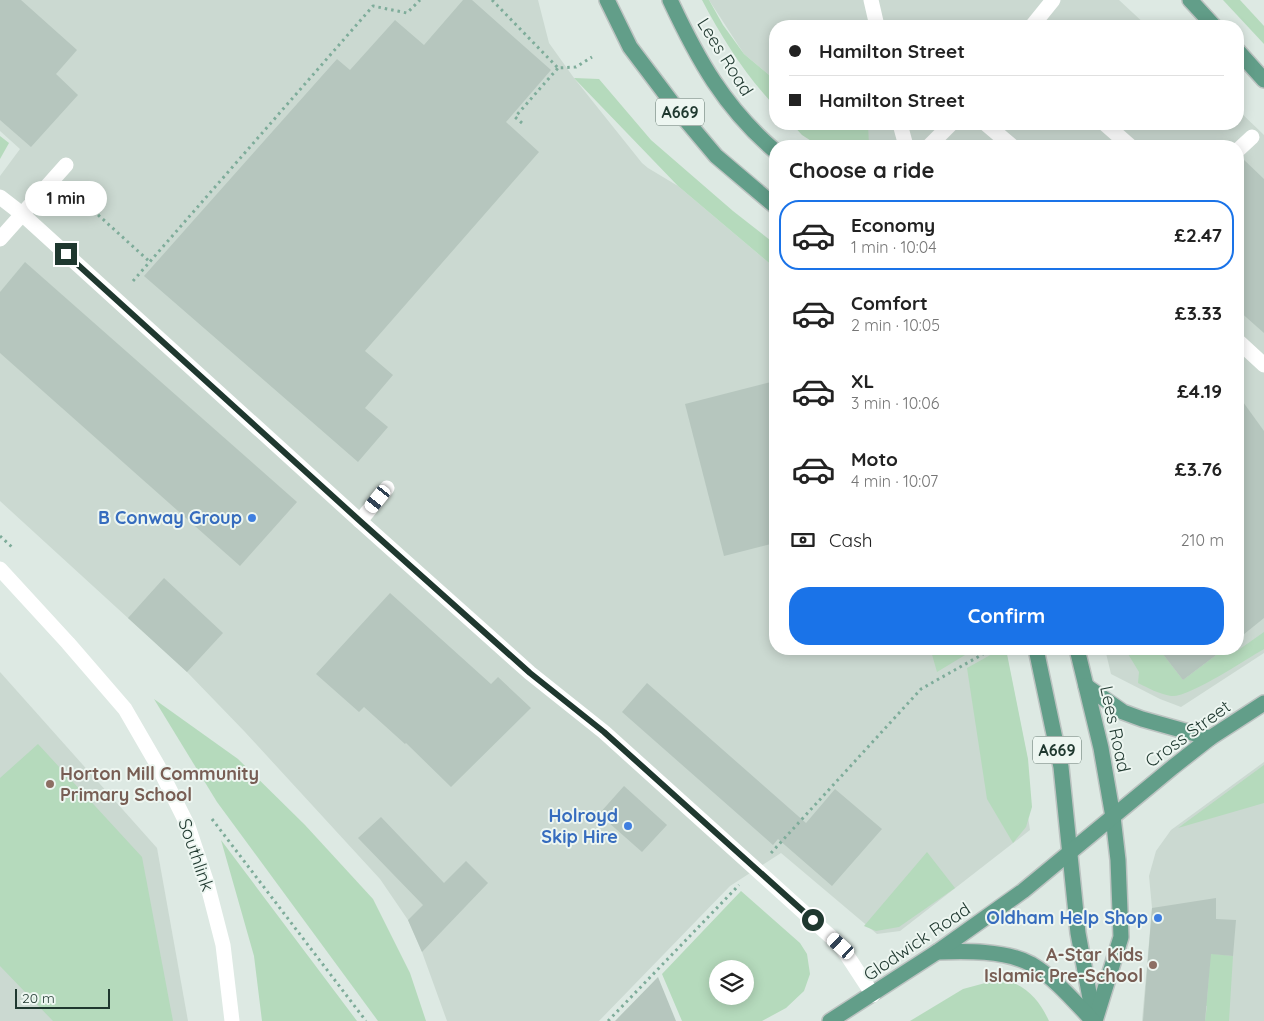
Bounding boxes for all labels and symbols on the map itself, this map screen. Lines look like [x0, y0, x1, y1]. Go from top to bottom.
street label: Lees Road [692, 13, 758, 100]
road number: A669 [656, 98, 704, 125]
callout: 1 min [25, 182, 107, 216]
route end [55, 243, 77, 265]
car [362, 483, 393, 515]
place label: B Conway Group [98, 506, 242, 529]
marker: B Conway Group [246, 512, 258, 524]
street label: Lees Road [1095, 683, 1136, 774]
street label: Cross Street [1140, 695, 1235, 772]
road number: A669 [1033, 736, 1081, 764]
place label: Horton Mill Community Primary School [60, 762, 259, 806]
marker: Horton Mill Community Primary School [44, 778, 56, 790]
place label: Holroyd Skip Hire [541, 804, 618, 848]
street label: Southlink [173, 815, 220, 894]
marker: Holroyd Skip Hire [622, 820, 634, 832]
street label: Glodwick Road [859, 897, 975, 986]
place label: Oldham Help Shop [986, 906, 1148, 929]
route start [802, 909, 824, 931]
marker: Oldham Help Shop [1152, 912, 1164, 924]
car [824, 930, 857, 962]
place label: A-Star Kids Islamic Pre-School [984, 943, 1143, 987]
marker: A-Star Kids Islamic Pre-School [1147, 959, 1159, 971]
scale bar [15, 986, 110, 1009]

